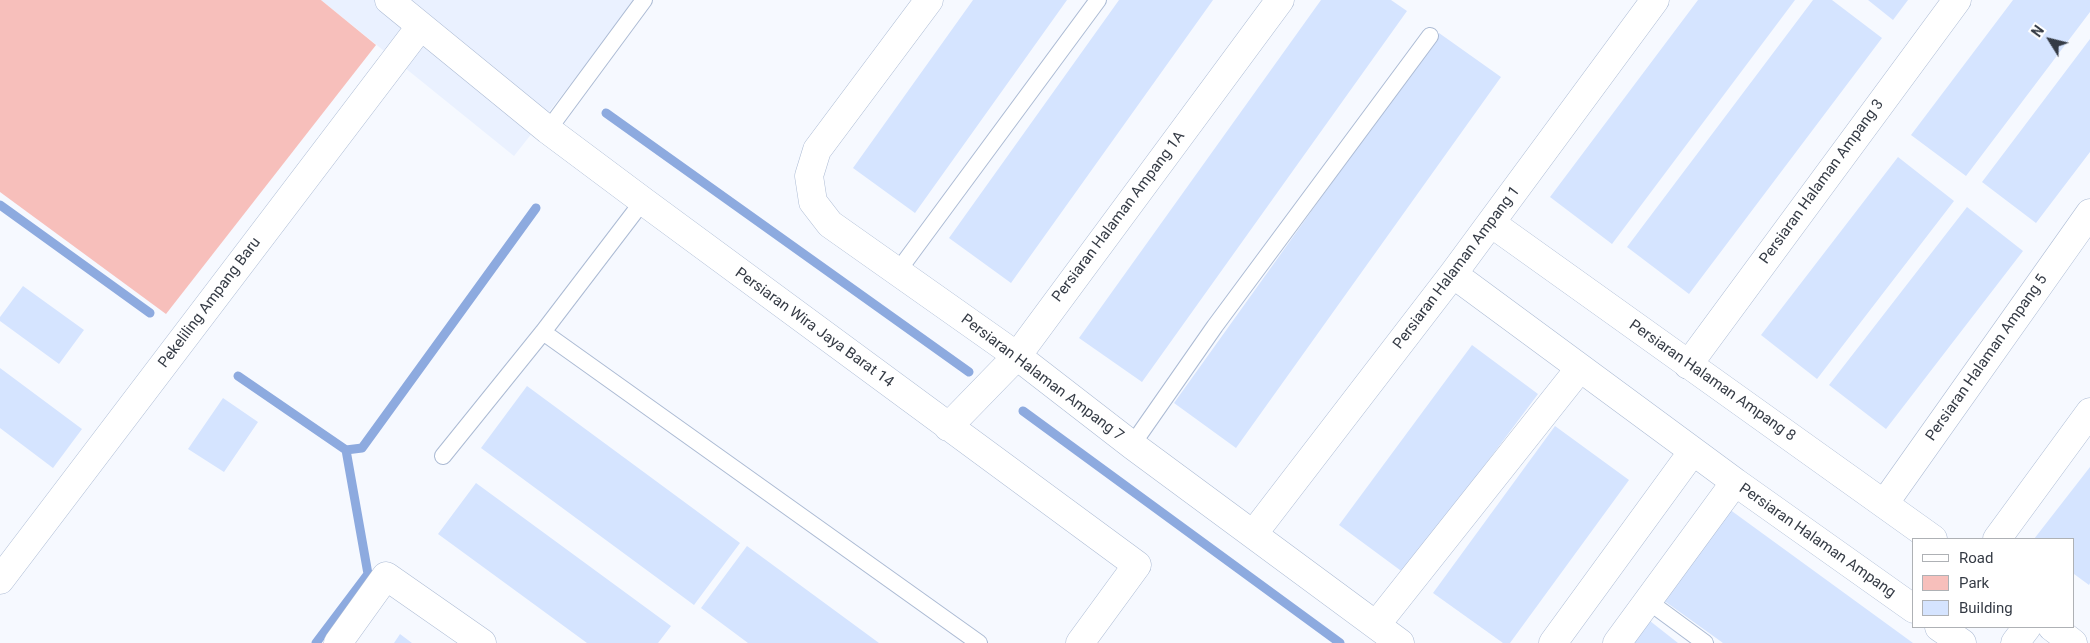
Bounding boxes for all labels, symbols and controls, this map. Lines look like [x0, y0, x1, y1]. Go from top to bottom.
north arrow [2025, 15, 2075, 65]
text: N [2028, 22, 2047, 40]
street label: Persiaran Halaman Ampang 3 [1756, 96, 1888, 268]
street label: Persiaran Halaman Ampang 1A [1049, 128, 1189, 306]
street label: Persiaran Halaman Ampang 1 [1390, 183, 1524, 353]
street label: Pekeliling Ampang Baru [155, 234, 265, 372]
street label: Persiaran Wira Jaya Barat 14 [731, 264, 897, 392]
street label: Persiaran Halaman Ampang 5 [1922, 271, 2052, 445]
street label: Persiaran Halaman Ampang 7 [957, 311, 1127, 445]
street label: Persiaran Halaman Ampang 8 [1625, 316, 1799, 446]
street label: Persiaran Halaman Ampang [1735, 480, 1899, 602]
legend [1912, 538, 2075, 628]
text: Road [1959, 549, 1993, 567]
text: Park [1959, 574, 1989, 592]
text: Building [1959, 599, 2013, 617]

